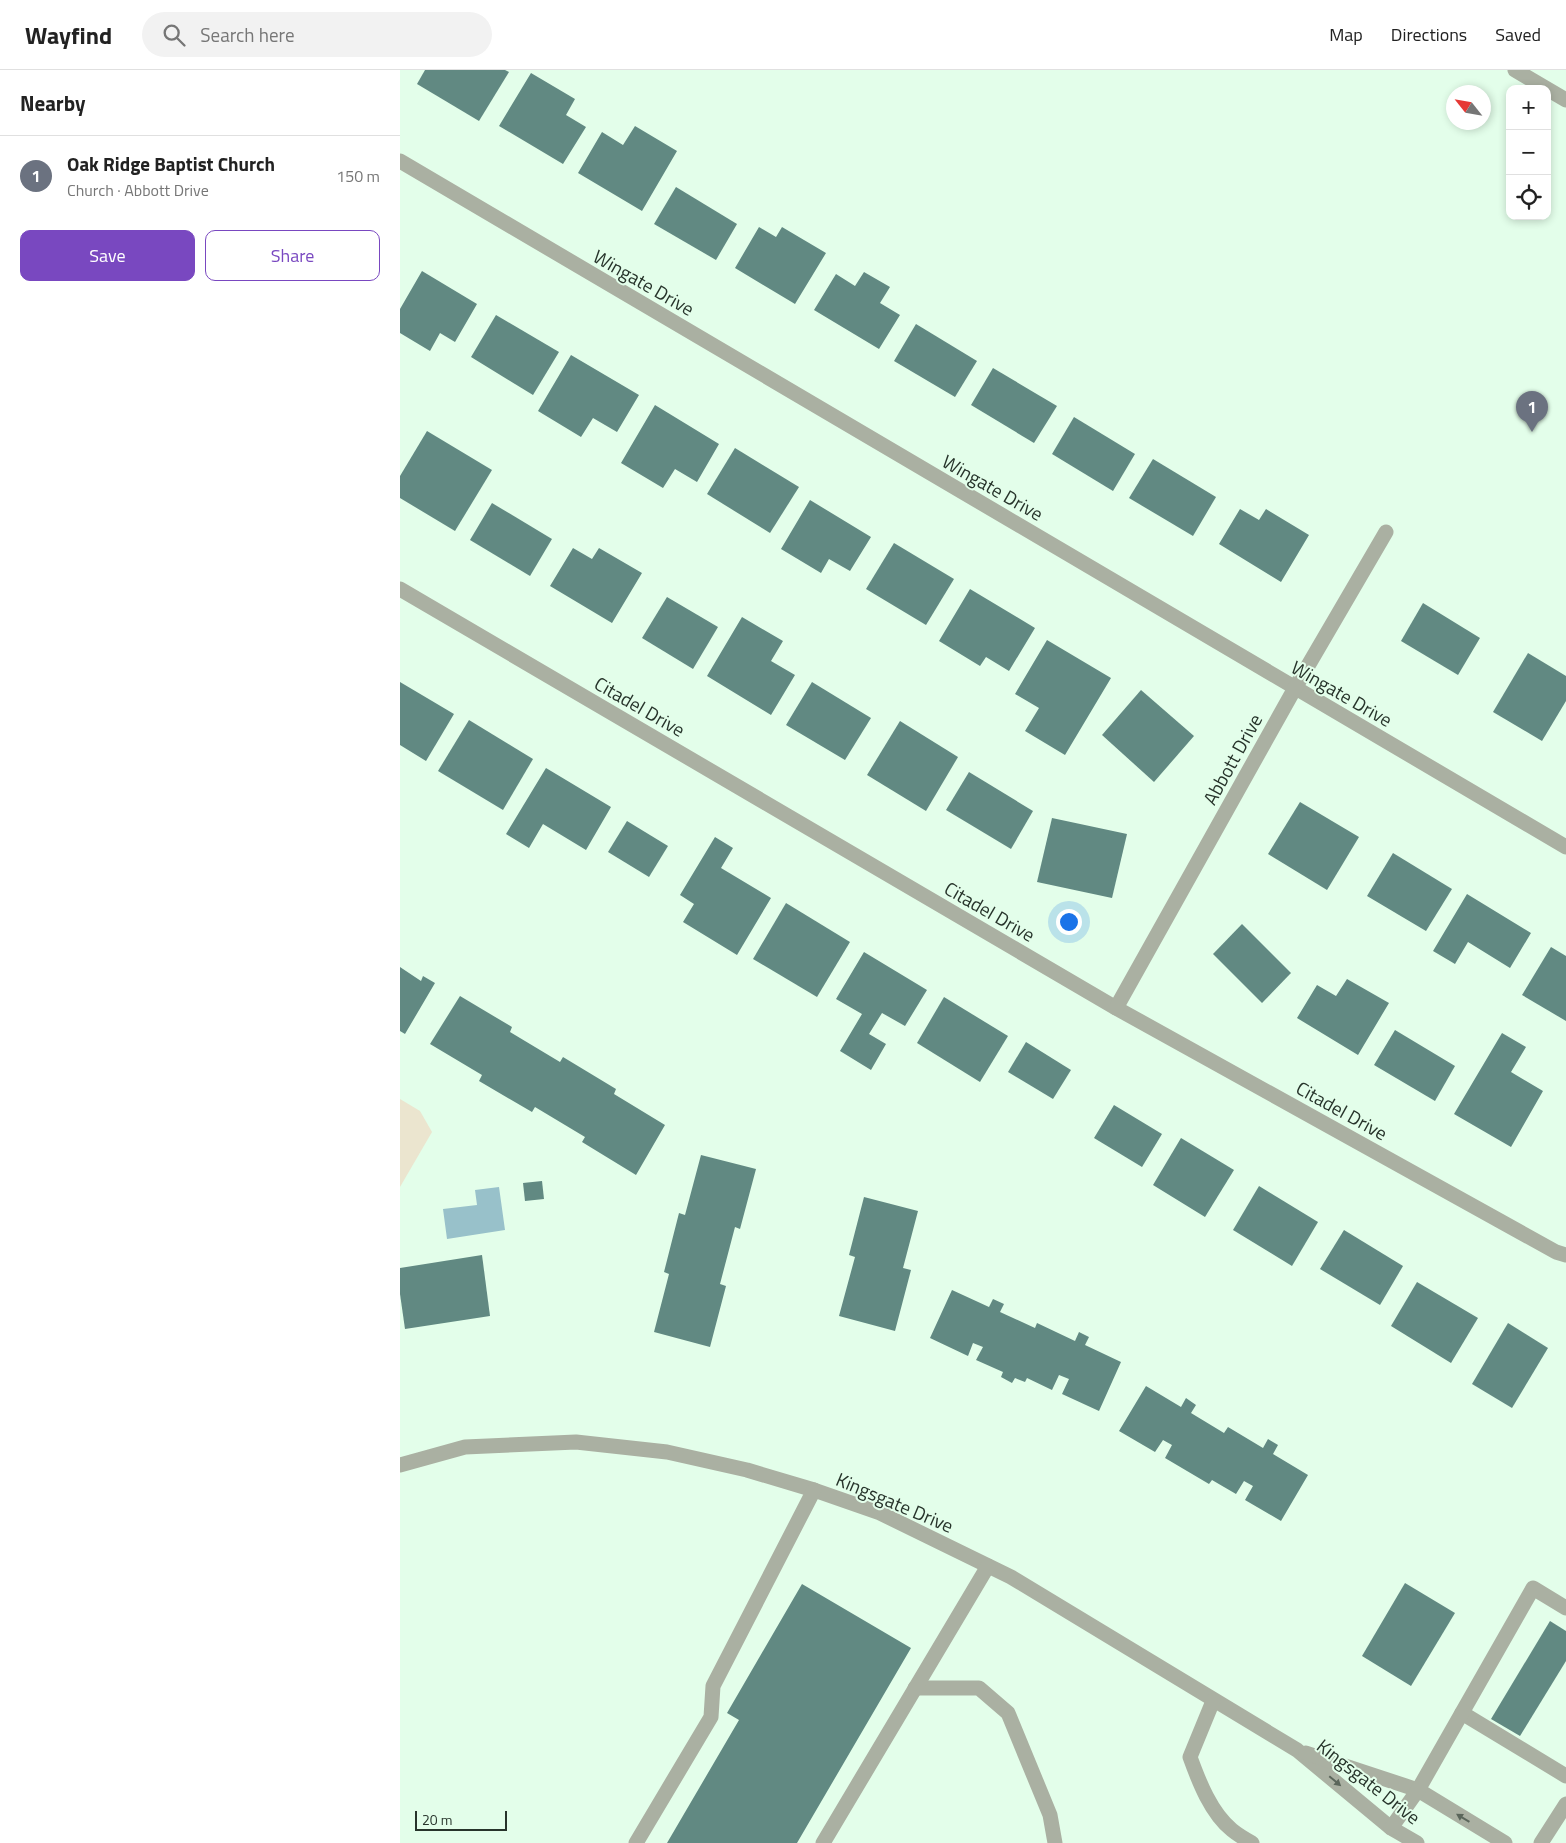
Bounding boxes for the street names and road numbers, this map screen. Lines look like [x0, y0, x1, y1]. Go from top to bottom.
street label: Wingate Drive [588, 241, 700, 323]
street label: Wingate Drive [937, 446, 1049, 528]
street label: Wingate Drive [1286, 652, 1398, 734]
street label: Citadel Drive [589, 668, 691, 744]
street label: Abbott Drive [1195, 708, 1269, 810]
street label: Citadel Drive [939, 873, 1041, 949]
street label: Citadel Drive [1291, 1073, 1393, 1147]
street label: Kingsgate Drive [832, 1464, 958, 1540]
street label: Kingsgate Drive [1311, 1731, 1427, 1831]

